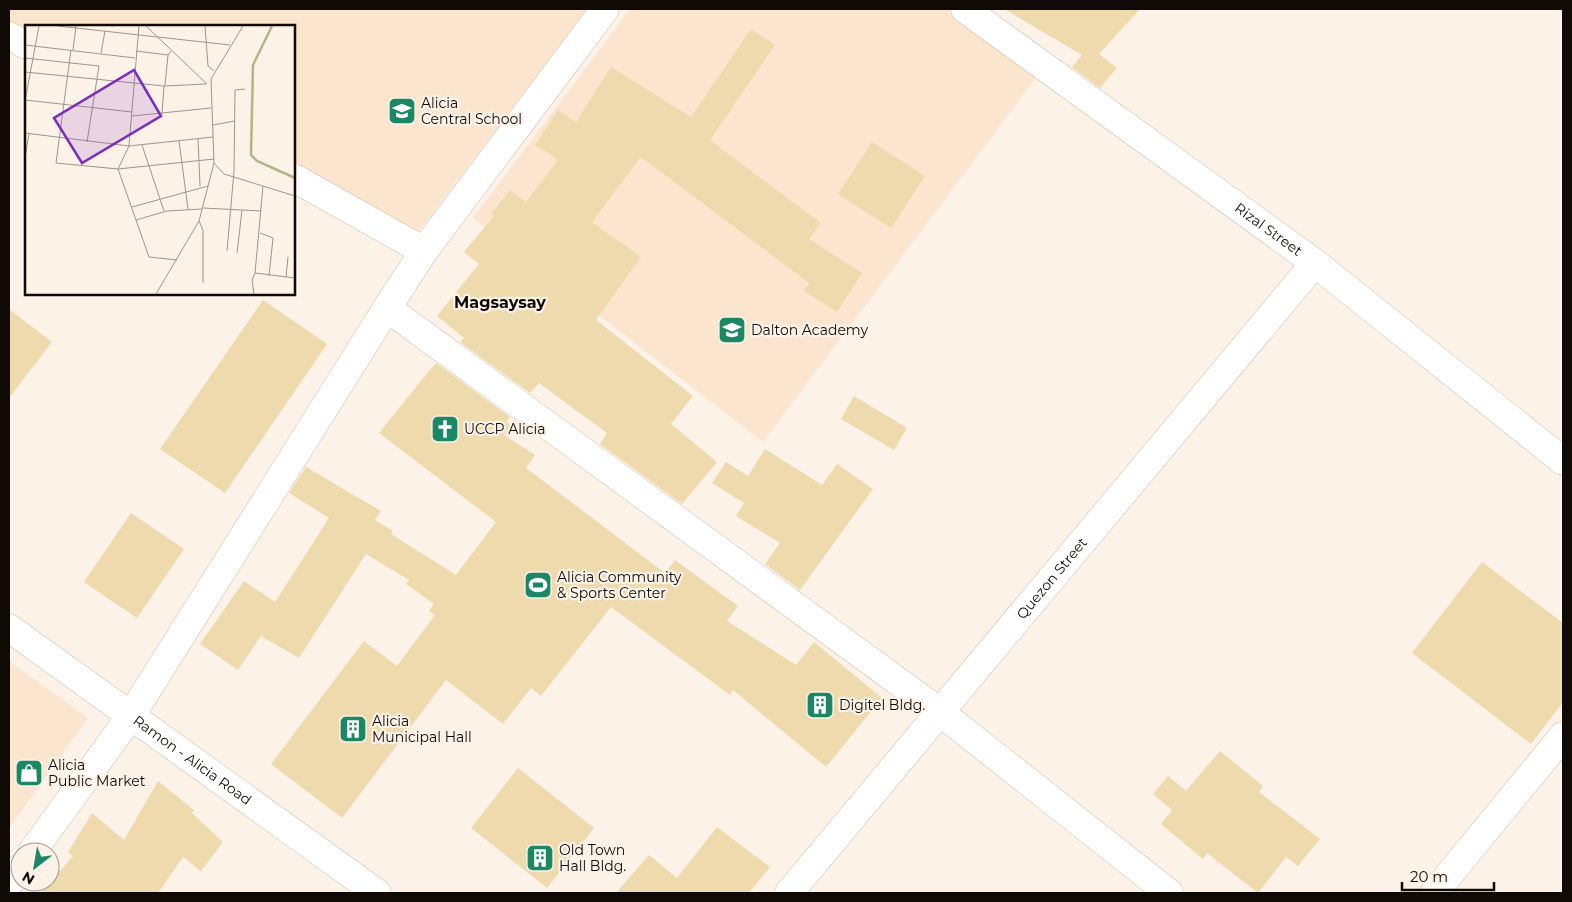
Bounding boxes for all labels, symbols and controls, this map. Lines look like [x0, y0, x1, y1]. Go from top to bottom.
inset map [25, 25, 295, 295]
place label: Alicia Central School [421, 94, 522, 128]
school or university icon: Alicia Central School [387, 96, 417, 126]
street label: Rizal Street [1231, 199, 1306, 260]
district label: Magsaysay [454, 293, 546, 312]
school or university icon: Dalton Academy [717, 315, 747, 345]
place label: Dalton Academy [751, 321, 868, 339]
church icon: UCCP Alicia [430, 414, 460, 444]
place label: UCCP Alicia [464, 420, 546, 438]
street label: Quezon Street [1013, 534, 1091, 623]
place label: Alicia Community & Sports Center [557, 568, 682, 602]
sports icon: Alicia Community & Sports Center [523, 570, 553, 600]
building icon: Digitel Bldg. [805, 690, 835, 720]
place label: Digitel Bldg. [839, 696, 925, 714]
street label: Ramon - Alicia Road [130, 711, 255, 809]
place label: Alicia Municipal Hall [372, 712, 472, 746]
building icon: Alicia Municipal Hall [338, 714, 368, 744]
place label: Alicia Public Market [48, 756, 146, 790]
shop icon: Alicia Public Market [14, 758, 44, 788]
place label: Old Town Hall Bldg. [559, 841, 626, 875]
north arrow [10, 842, 60, 892]
building icon: Old Town Hall Bldg. [525, 843, 555, 873]
scale bar [1402, 860, 1494, 892]
text: 20 m [1410, 867, 1448, 886]
text: N [19, 868, 38, 889]

